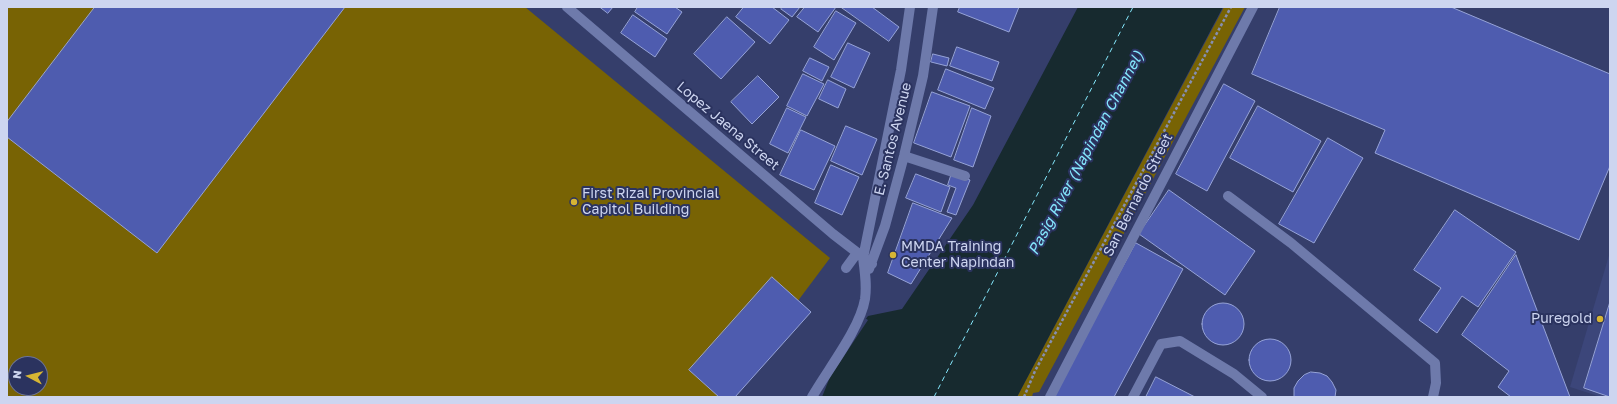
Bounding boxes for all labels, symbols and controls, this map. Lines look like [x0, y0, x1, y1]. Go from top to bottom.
water label: Pasig River (Napindan Channel) [1025, 48, 1147, 258]
street label: Lopez Jaena Street [673, 78, 783, 174]
street label: E. Santos Avenue [871, 81, 915, 197]
street label: San Bernardo Street [1100, 131, 1176, 259]
place label: First Rizal Provincial Capitol Building [582, 186, 719, 218]
marker: First Rizal Provincial Capitol Building [569, 197, 579, 207]
place label: MMDA Training Center Napindan [901, 239, 1014, 272]
marker: MMDA Training Center Napindan [888, 250, 898, 260]
place label: Puregold [1531, 311, 1592, 327]
marker: Puregold [1595, 314, 1605, 324]
north arrow [8, 356, 48, 396]
text: N [10, 370, 24, 380]

